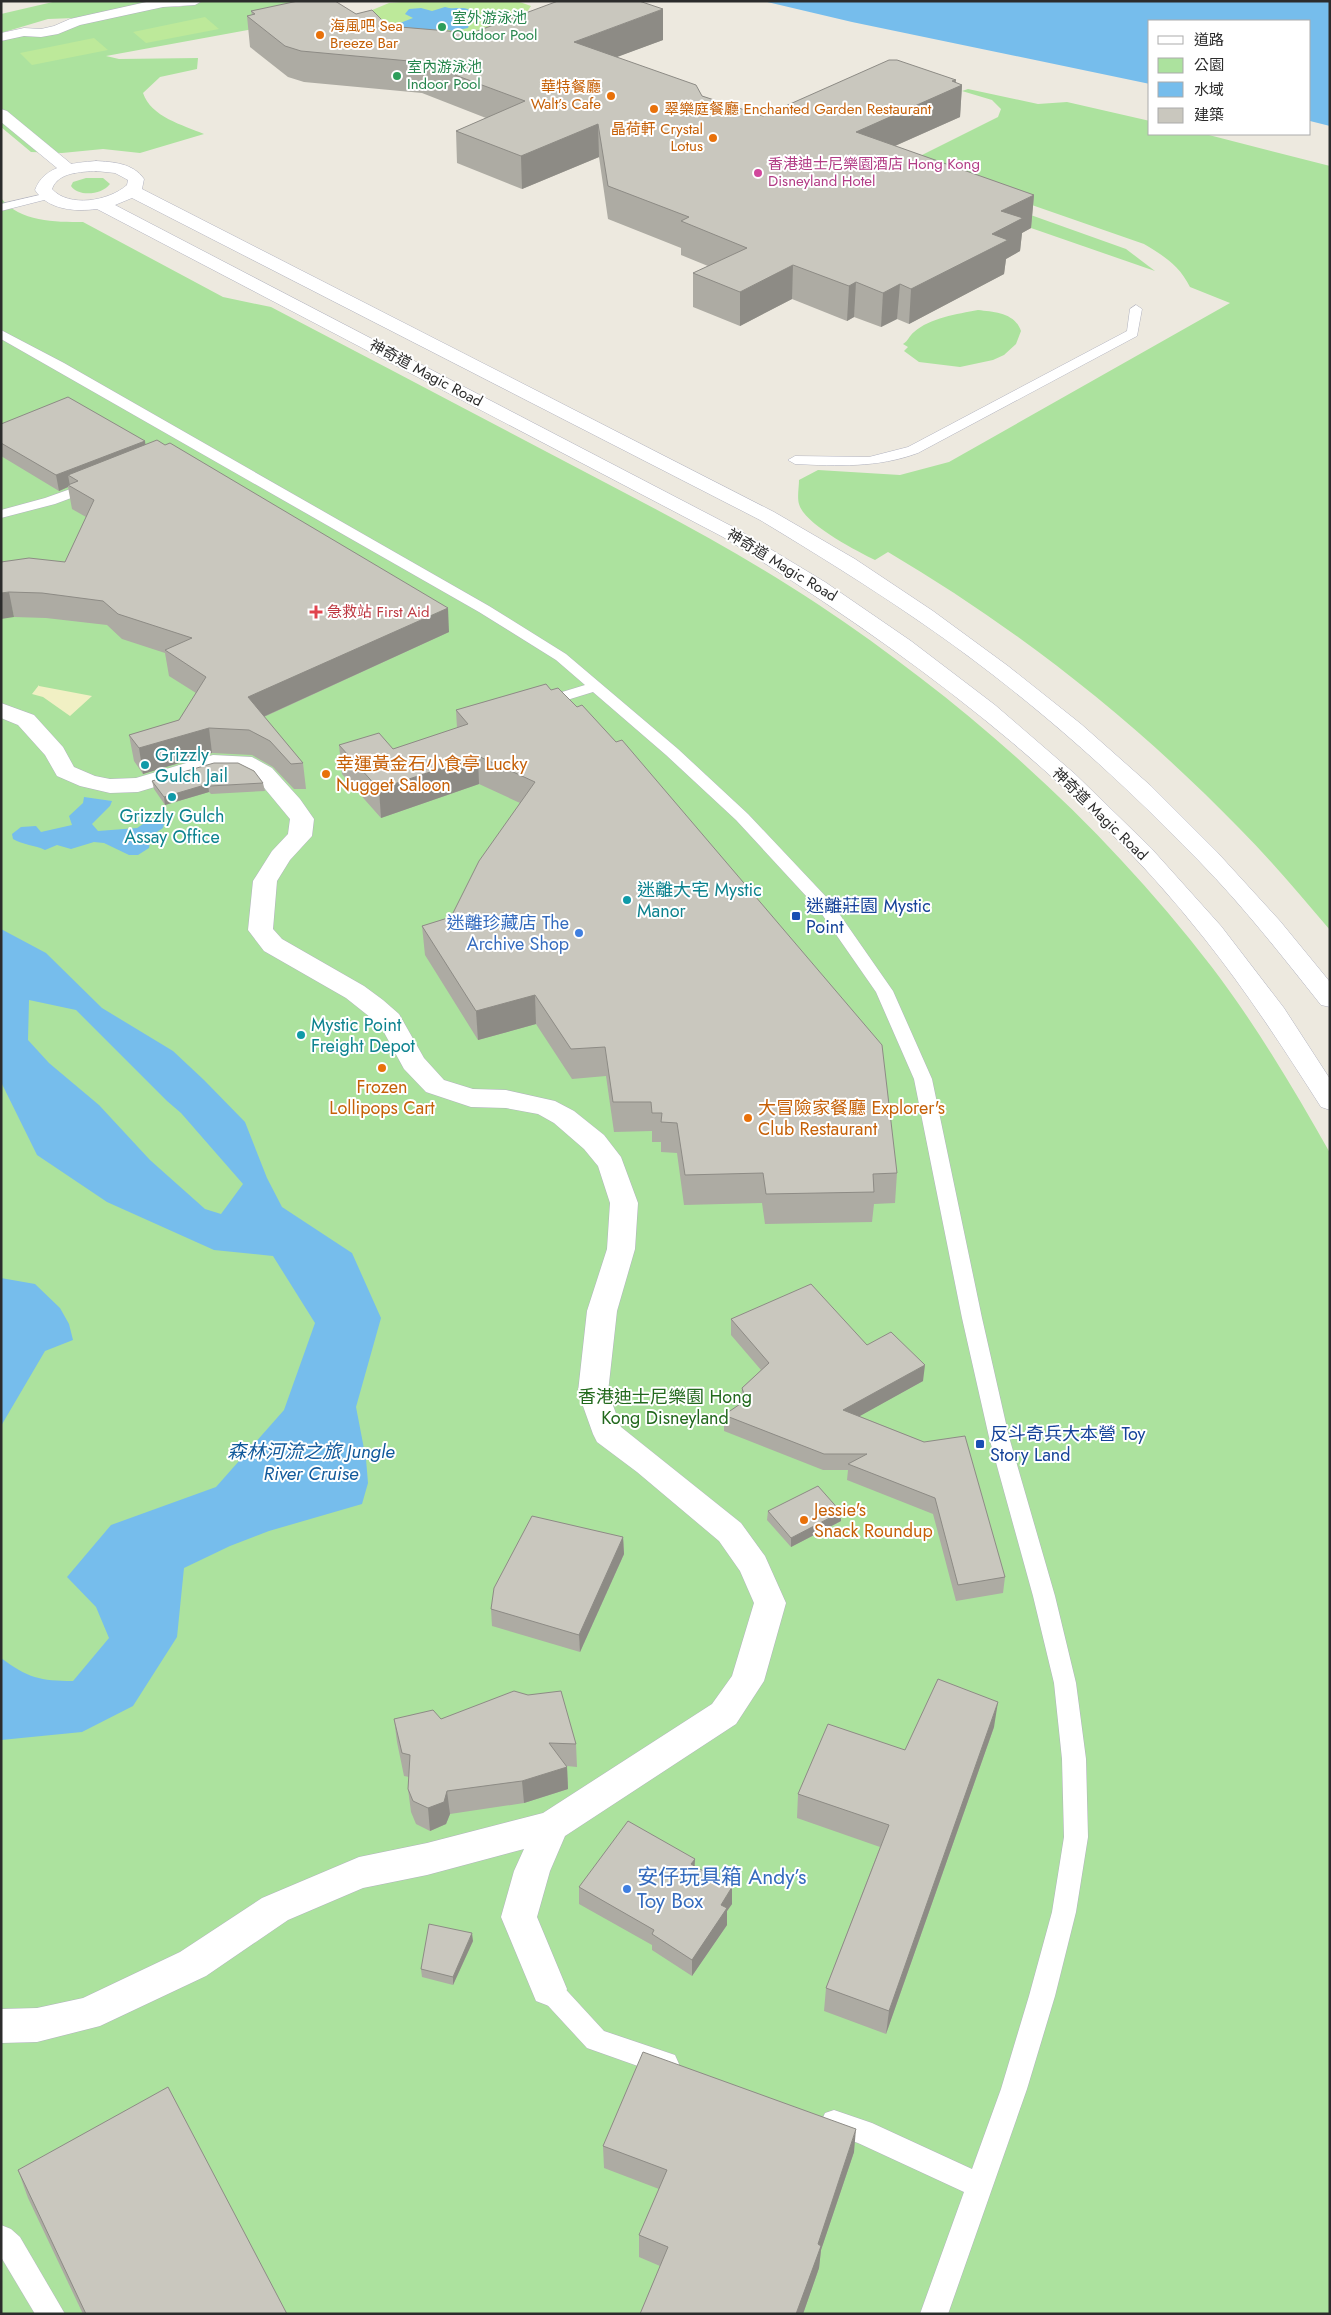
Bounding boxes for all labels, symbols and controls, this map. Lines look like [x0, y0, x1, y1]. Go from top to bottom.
place label: 室外游泳池 Outdoor Pool [452, 7, 538, 46]
place label: 海風吧 Sea Breeze Bar [330, 15, 403, 54]
legend [1148, 20, 1311, 135]
marker: 室外游泳池 Outdoor Pool [436, 21, 448, 33]
marker: 海風吧 Sea Breeze Bar [314, 29, 326, 41]
text: 道路 [1194, 29, 1224, 51]
text: 公園 [1194, 54, 1224, 76]
place label: 室內游泳池 Indoor Pool [407, 56, 482, 95]
marker: 室內游泳池 Indoor Pool [391, 70, 403, 82]
place label: 華特餐廳 Walt’s Cafe [531, 76, 601, 115]
text: 水域 [1194, 79, 1224, 101]
marker: 華特餐廳 Walt’s Cafe [605, 90, 617, 102]
place label: 翠樂庭餐廳 Enchanted Garden Restaurant [664, 98, 932, 120]
marker: 翠樂庭餐廳 Enchanted Garden Restaurant [648, 103, 660, 115]
text: 建築 [1194, 104, 1224, 126]
place label: 晶荷軒 Crystal Lotus [611, 118, 703, 157]
marker: 晶荷軒 Crystal Lotus [707, 132, 719, 144]
place label: 香港迪士尼樂園酒店 Hong Kong Disneyland Hotel [768, 153, 980, 192]
marker: 香港迪士尼樂園酒店 Hong Kong Disneyland Hotel [752, 167, 764, 179]
street label: 神奇道 Magic Road [365, 334, 487, 412]
street label: 神奇道 Magic Road [723, 523, 841, 607]
place label: 急救站 First Aid [327, 601, 430, 623]
marker: 急救站 First Aid [309, 605, 323, 619]
place label: Grizzly Gulch Jail [155, 742, 228, 789]
place label: 幸運黃金石小食亭 Lucky Nugget Saloon [336, 751, 527, 798]
marker: Grizzly Gulch Jail [139, 759, 151, 771]
street label: 神奇道 Magic Road [1047, 763, 1153, 865]
marker: 幸運黃金石小食亭 Lucky Nugget Saloon [320, 768, 332, 780]
marker: Grizzly Gulch Assay Office [166, 791, 178, 803]
place label: Grizzly Gulch Assay Office [120, 803, 224, 850]
place label: 迷離大宅 Mystic Manor [637, 877, 762, 924]
place label: 迷離莊園 Mystic Point [806, 893, 931, 940]
marker: 迷離大宅 Mystic Manor [621, 894, 633, 906]
place label: 迷離珍藏店 The Archive Shop [447, 910, 569, 957]
marker: 迷離莊園 Mystic Point [790, 910, 802, 922]
marker: 迷離珍藏店 The Archive Shop [573, 927, 585, 939]
place label: Mystic Point Freight Depot [311, 1012, 416, 1059]
marker: Mystic Point Freight Depot [295, 1029, 307, 1041]
marker: Frozen Lollipops Cart [376, 1062, 388, 1074]
place label: Frozen Lollipops Cart [329, 1074, 435, 1121]
place label: 大冒險家餐廳 Explorer's Club Restaurant [758, 1095, 945, 1142]
marker: 大冒險家餐廳 Explorer's Club Restaurant [742, 1112, 754, 1124]
park label: 香港迪士尼樂園 Hong Kong Disneyland [578, 1384, 752, 1431]
place label: 反斗奇兵大本營 Toy Story Land [990, 1421, 1146, 1468]
water label: 森林河流之旅 Jungle River Cruise [227, 1438, 395, 1487]
marker: 反斗奇兵大本營 Toy Story Land [974, 1438, 986, 1450]
place label: Jessie's Snack Roundup [812, 1497, 933, 1544]
marker: Jessie's Snack Roundup [798, 1514, 810, 1526]
place label: 安仔玩具箱 Andy’s Toy Box [637, 1862, 807, 1916]
marker: 安仔玩具箱 Andy’s Toy Box [621, 1883, 633, 1895]

